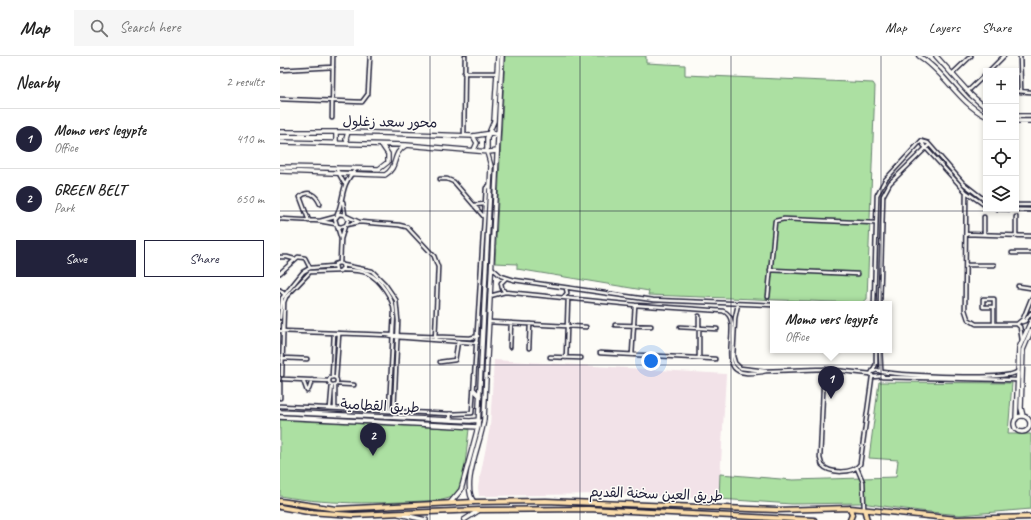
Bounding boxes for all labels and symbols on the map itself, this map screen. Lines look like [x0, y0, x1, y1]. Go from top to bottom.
street label: محور سعد زغلول [342, 113, 438, 132]
your location [641, 351, 661, 371]
pin: 1 [818, 366, 844, 399]
street label: طريق القطامية [340, 395, 420, 417]
pin: 2 [360, 423, 386, 456]
street label: طريق العين سخنة القديم [589, 483, 723, 507]

